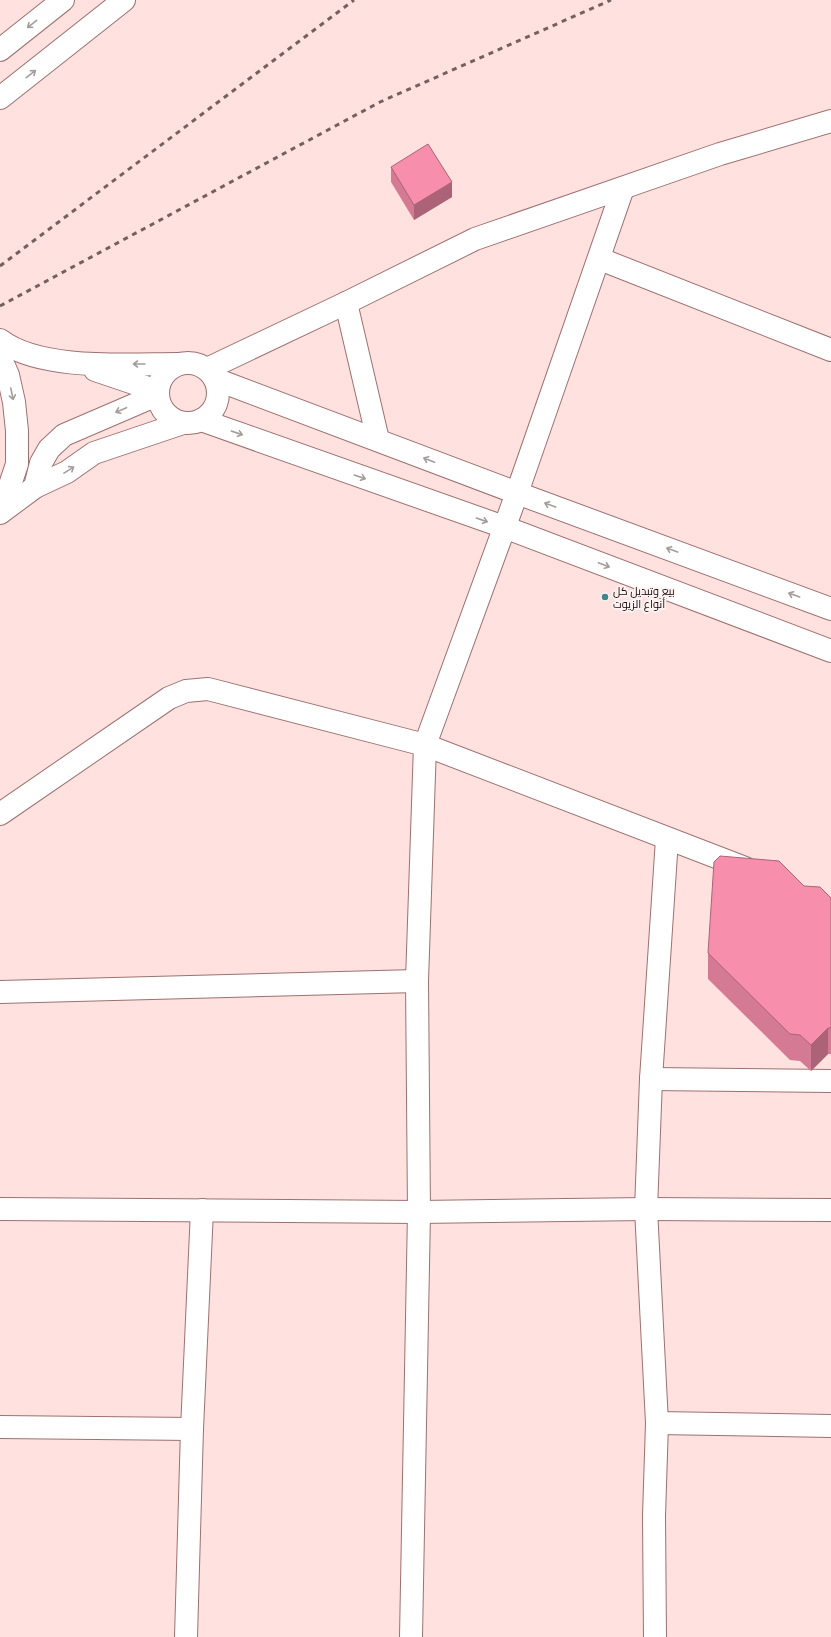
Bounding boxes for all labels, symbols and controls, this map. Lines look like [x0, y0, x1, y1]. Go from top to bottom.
one-way arrow [27, 20, 38, 28]
one-way arrow [25, 70, 36, 78]
one-way arrow [133, 360, 146, 368]
one-way arrow [8, 387, 16, 400]
one-way arrow [116, 407, 128, 415]
one-way arrow [231, 430, 243, 438]
one-way arrow [423, 455, 435, 463]
one-way arrow [64, 466, 75, 474]
one-way arrow [354, 473, 366, 481]
one-way arrow [545, 501, 557, 509]
one-way arrow [476, 517, 489, 524]
one-way arrow [667, 546, 679, 554]
one-way arrow [598, 562, 610, 570]
place label: بيع وتبديل كل أنواع الزيوت [613, 585, 675, 612]
one-way arrow [789, 591, 801, 599]
marker: بيع وتبديل كل أنواع الزيوت [600, 592, 610, 602]

